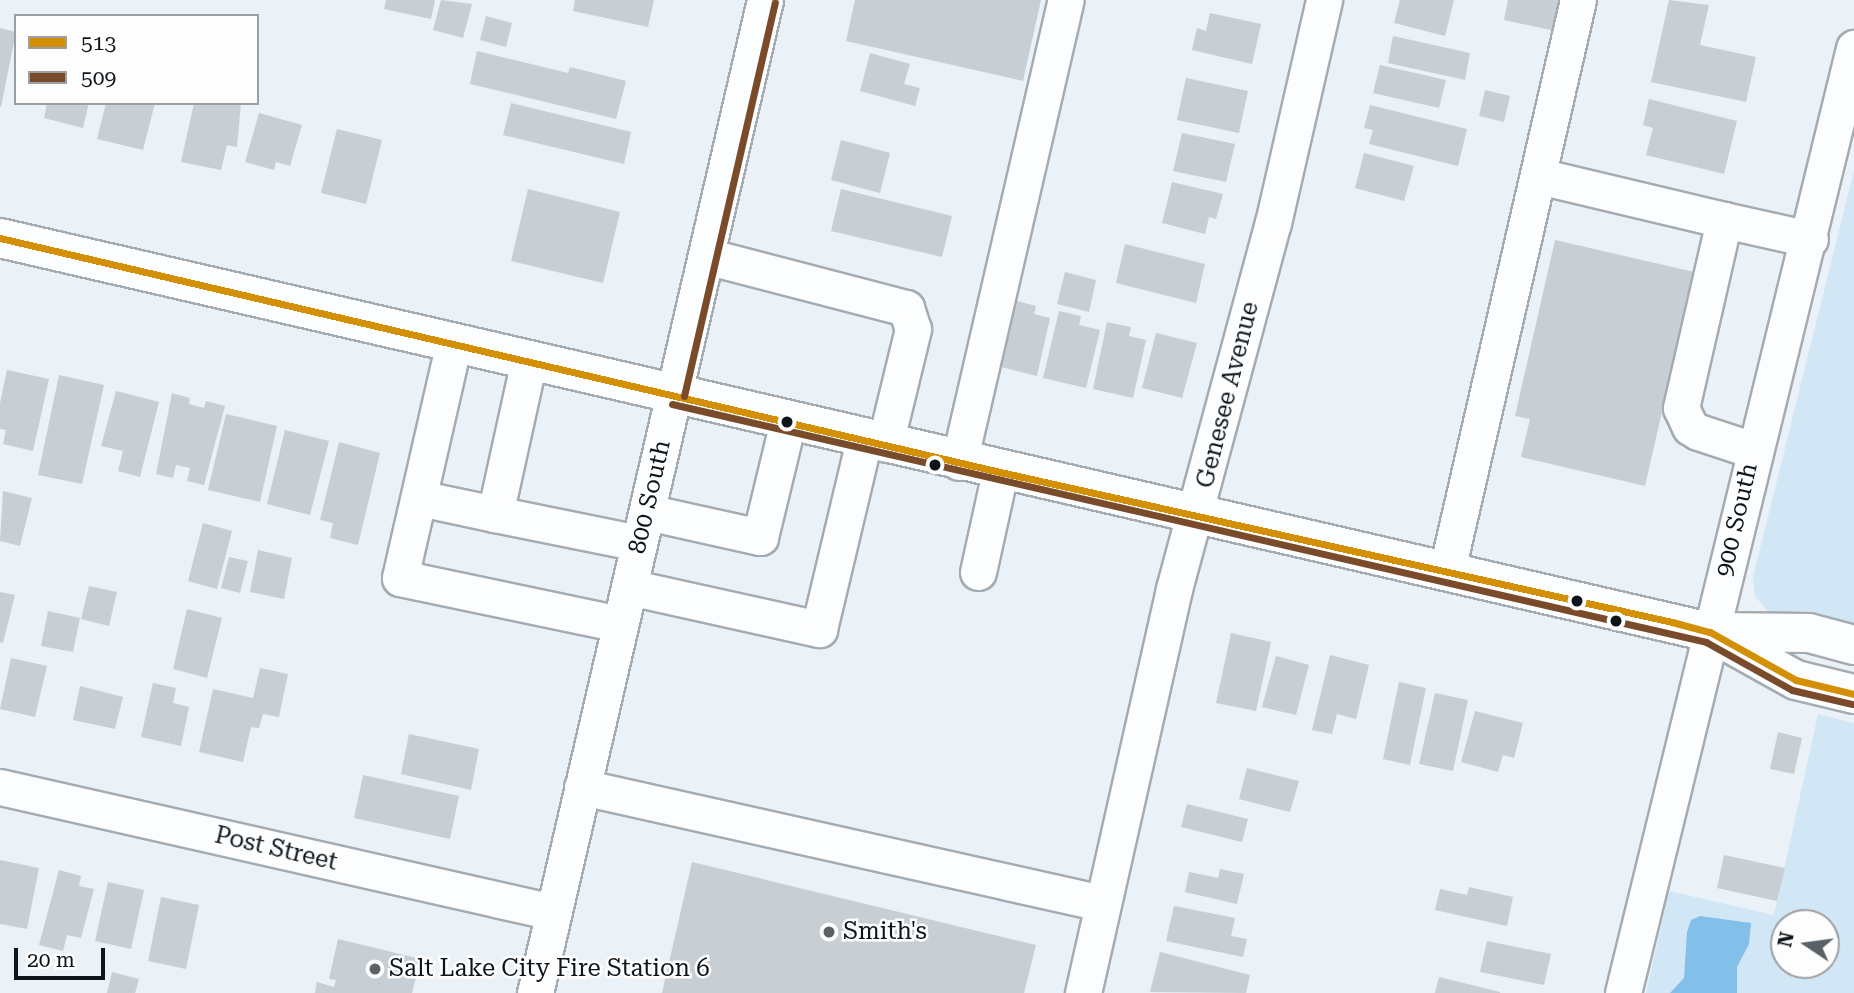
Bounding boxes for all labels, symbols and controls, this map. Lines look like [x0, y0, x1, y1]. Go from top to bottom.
legend [14, 14, 259, 105]
text: 513 [81, 31, 116, 55]
text: 509 [81, 66, 116, 90]
street label: Genesee Avenue [1191, 299, 1265, 491]
unlabelled marker [780, 415, 794, 429]
street label: 800 South [623, 437, 677, 557]
unlabelled marker [928, 458, 942, 472]
street label: 900 South [1710, 460, 1764, 580]
unlabelled marker [1570, 594, 1584, 608]
unlabelled marker [1609, 614, 1623, 628]
street label: Post Street [212, 821, 340, 877]
north arrow [1770, 909, 1840, 979]
place label: Smith's [843, 918, 927, 946]
marker: Smith's [821, 924, 837, 940]
text: N [1773, 930, 1799, 949]
scale bar [18, 934, 108, 978]
text: 20 m [27, 948, 75, 972]
place label: Salt Lake City Fire Station 6 [389, 955, 710, 983]
marker: Salt Lake City Fire Station 6 [367, 961, 383, 977]

